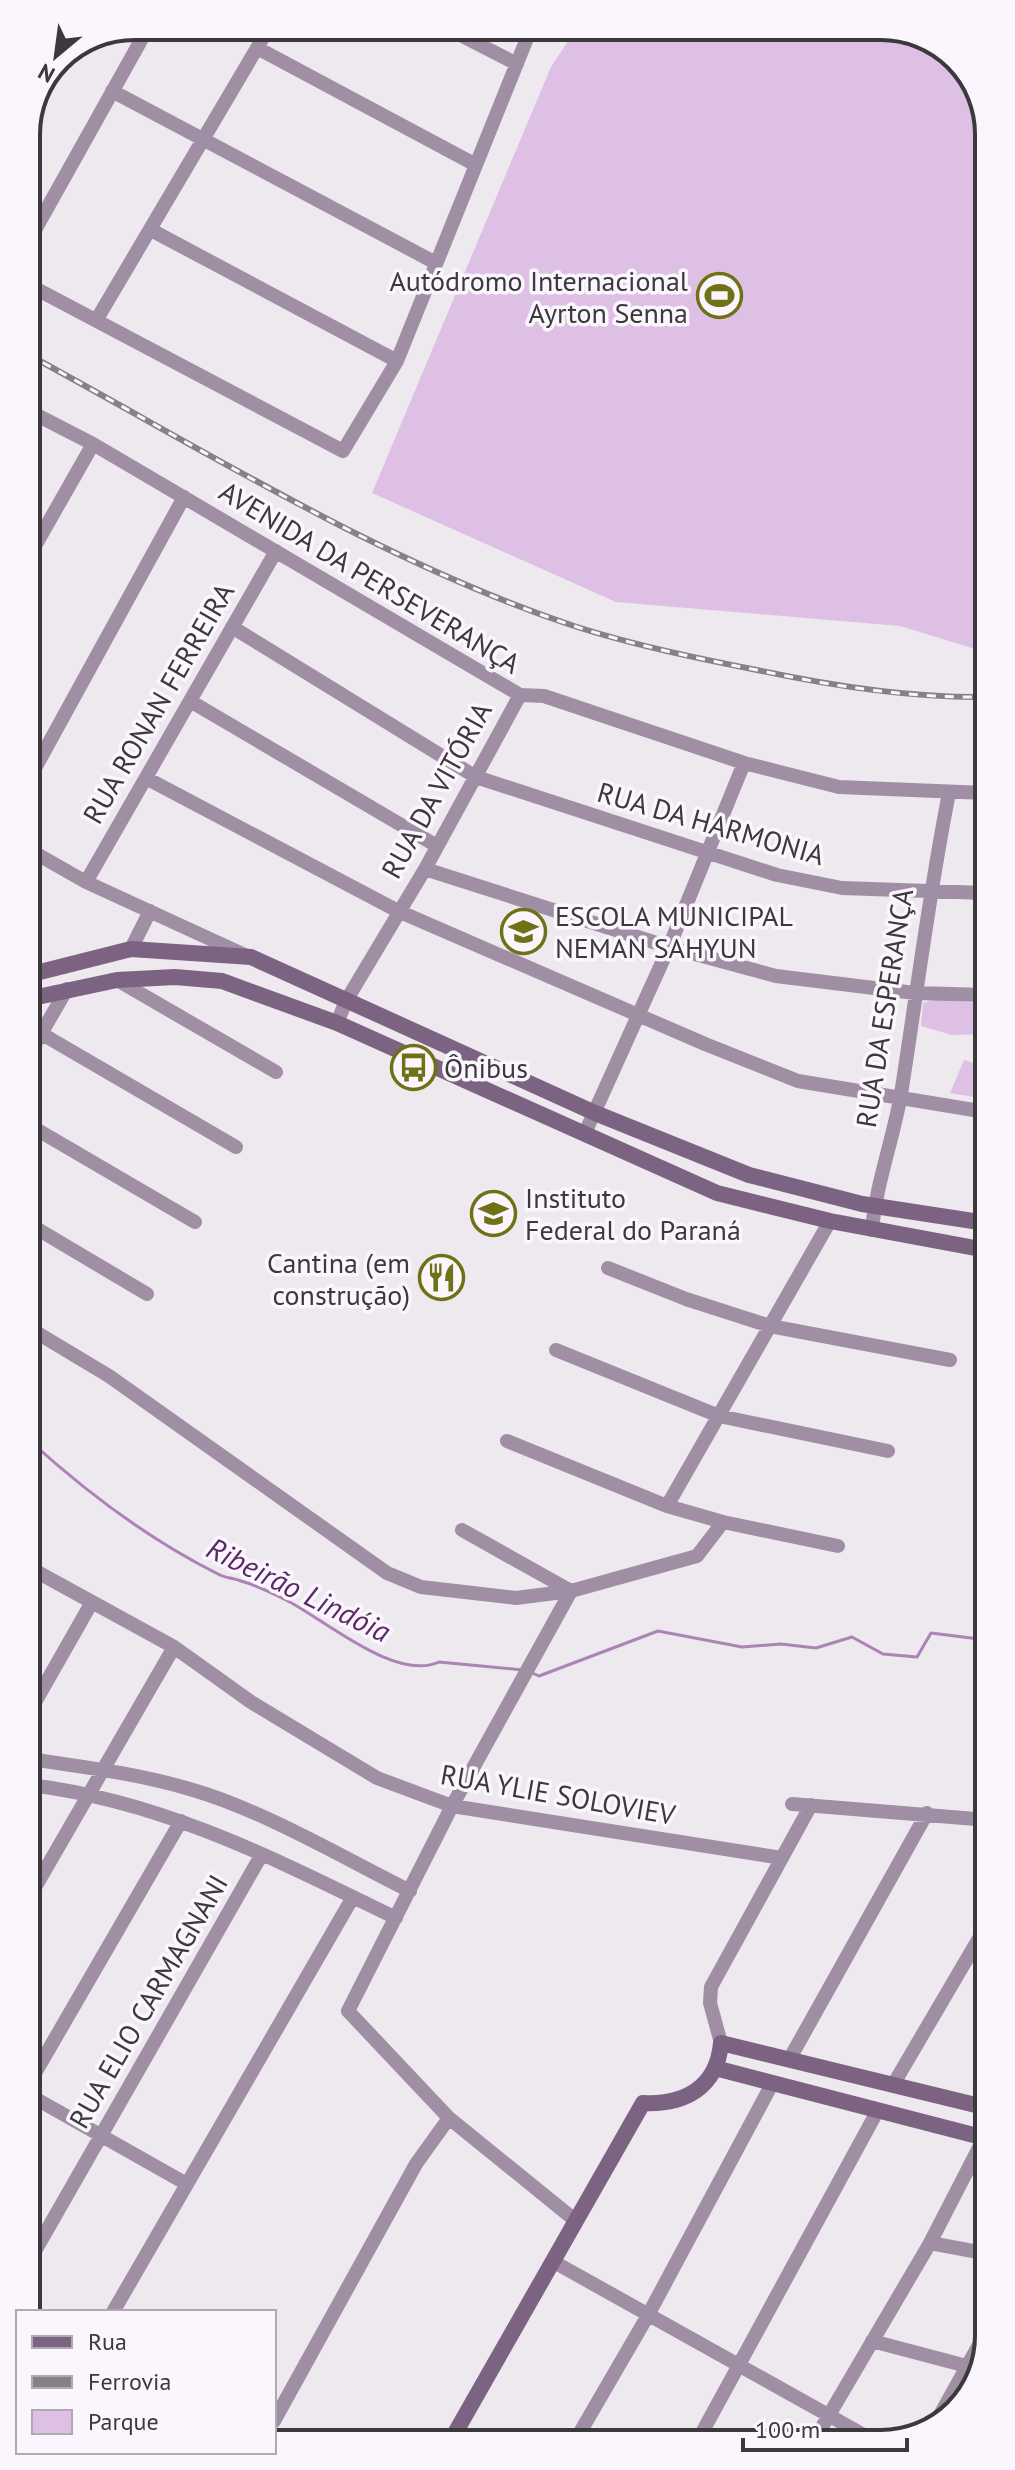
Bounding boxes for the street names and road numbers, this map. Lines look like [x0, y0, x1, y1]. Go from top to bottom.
street label: AVENIDA DA PERSEVERANÇA [213, 472, 528, 682]
street label: RUA RONAN FERREIRA [74, 575, 242, 830]
street label: RUA DA VITÓRIA [372, 695, 500, 885]
street label: RUA DA HARMONIA [593, 773, 829, 873]
street label: RUA DA ESPERANÇA [847, 885, 921, 1130]
street label: RUA YLIE SOLOVIEV [438, 1755, 678, 1833]
street label: RUA ELIO CARMAGNANI [60, 1867, 236, 2135]

